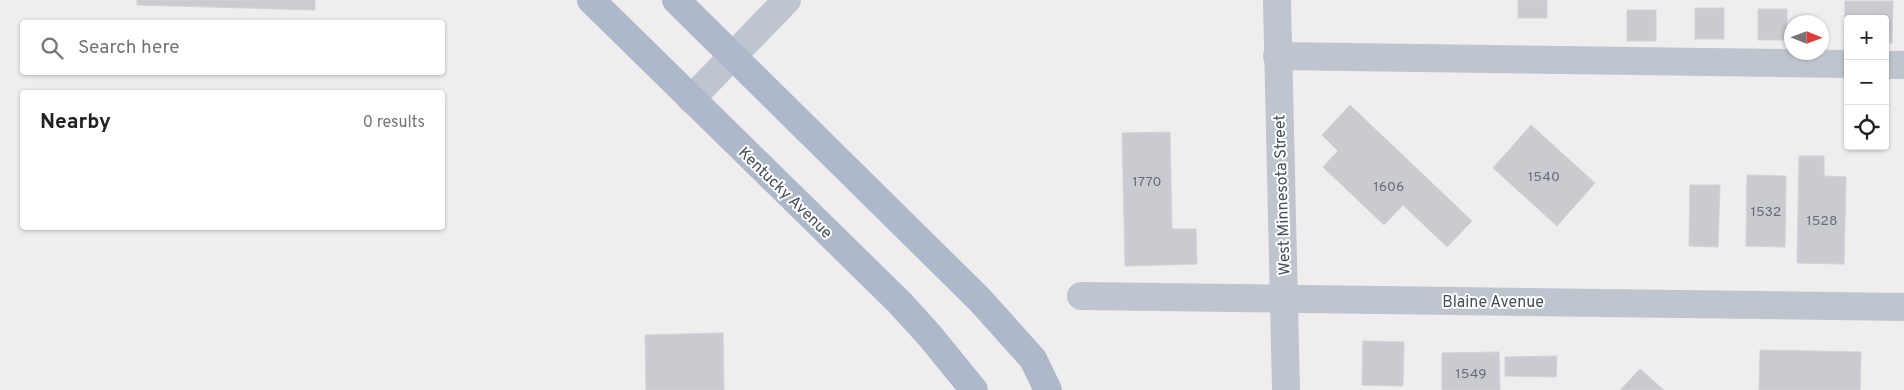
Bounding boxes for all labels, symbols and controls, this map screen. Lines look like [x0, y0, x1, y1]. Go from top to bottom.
north arrow [1784, 15, 1829, 60]
map controls [1844, 15, 1889, 150]
button: + [1844, 15, 1889, 60]
search box [20, 20, 445, 75]
icon: search [38, 34, 66, 62]
text: Search here [78, 36, 180, 60]
button: − [1844, 60, 1889, 105]
button: locate [1844, 105, 1889, 150]
text: Nearby [40, 109, 111, 136]
text: 0 results [363, 113, 425, 133]
street label: West Minnesota Street [1270, 114, 1296, 276]
street label: Kentucky Avenue [733, 143, 836, 244]
house number: 1540 [1528, 169, 1560, 186]
house number: 1770 [1133, 174, 1161, 191]
house number: 1606 [1374, 179, 1404, 196]
house number: 1532 [1751, 204, 1781, 221]
house number: 1528 [1807, 213, 1837, 230]
street label: Blaine Avenue [1442, 293, 1544, 313]
house number: 1549 [1455, 366, 1487, 383]

